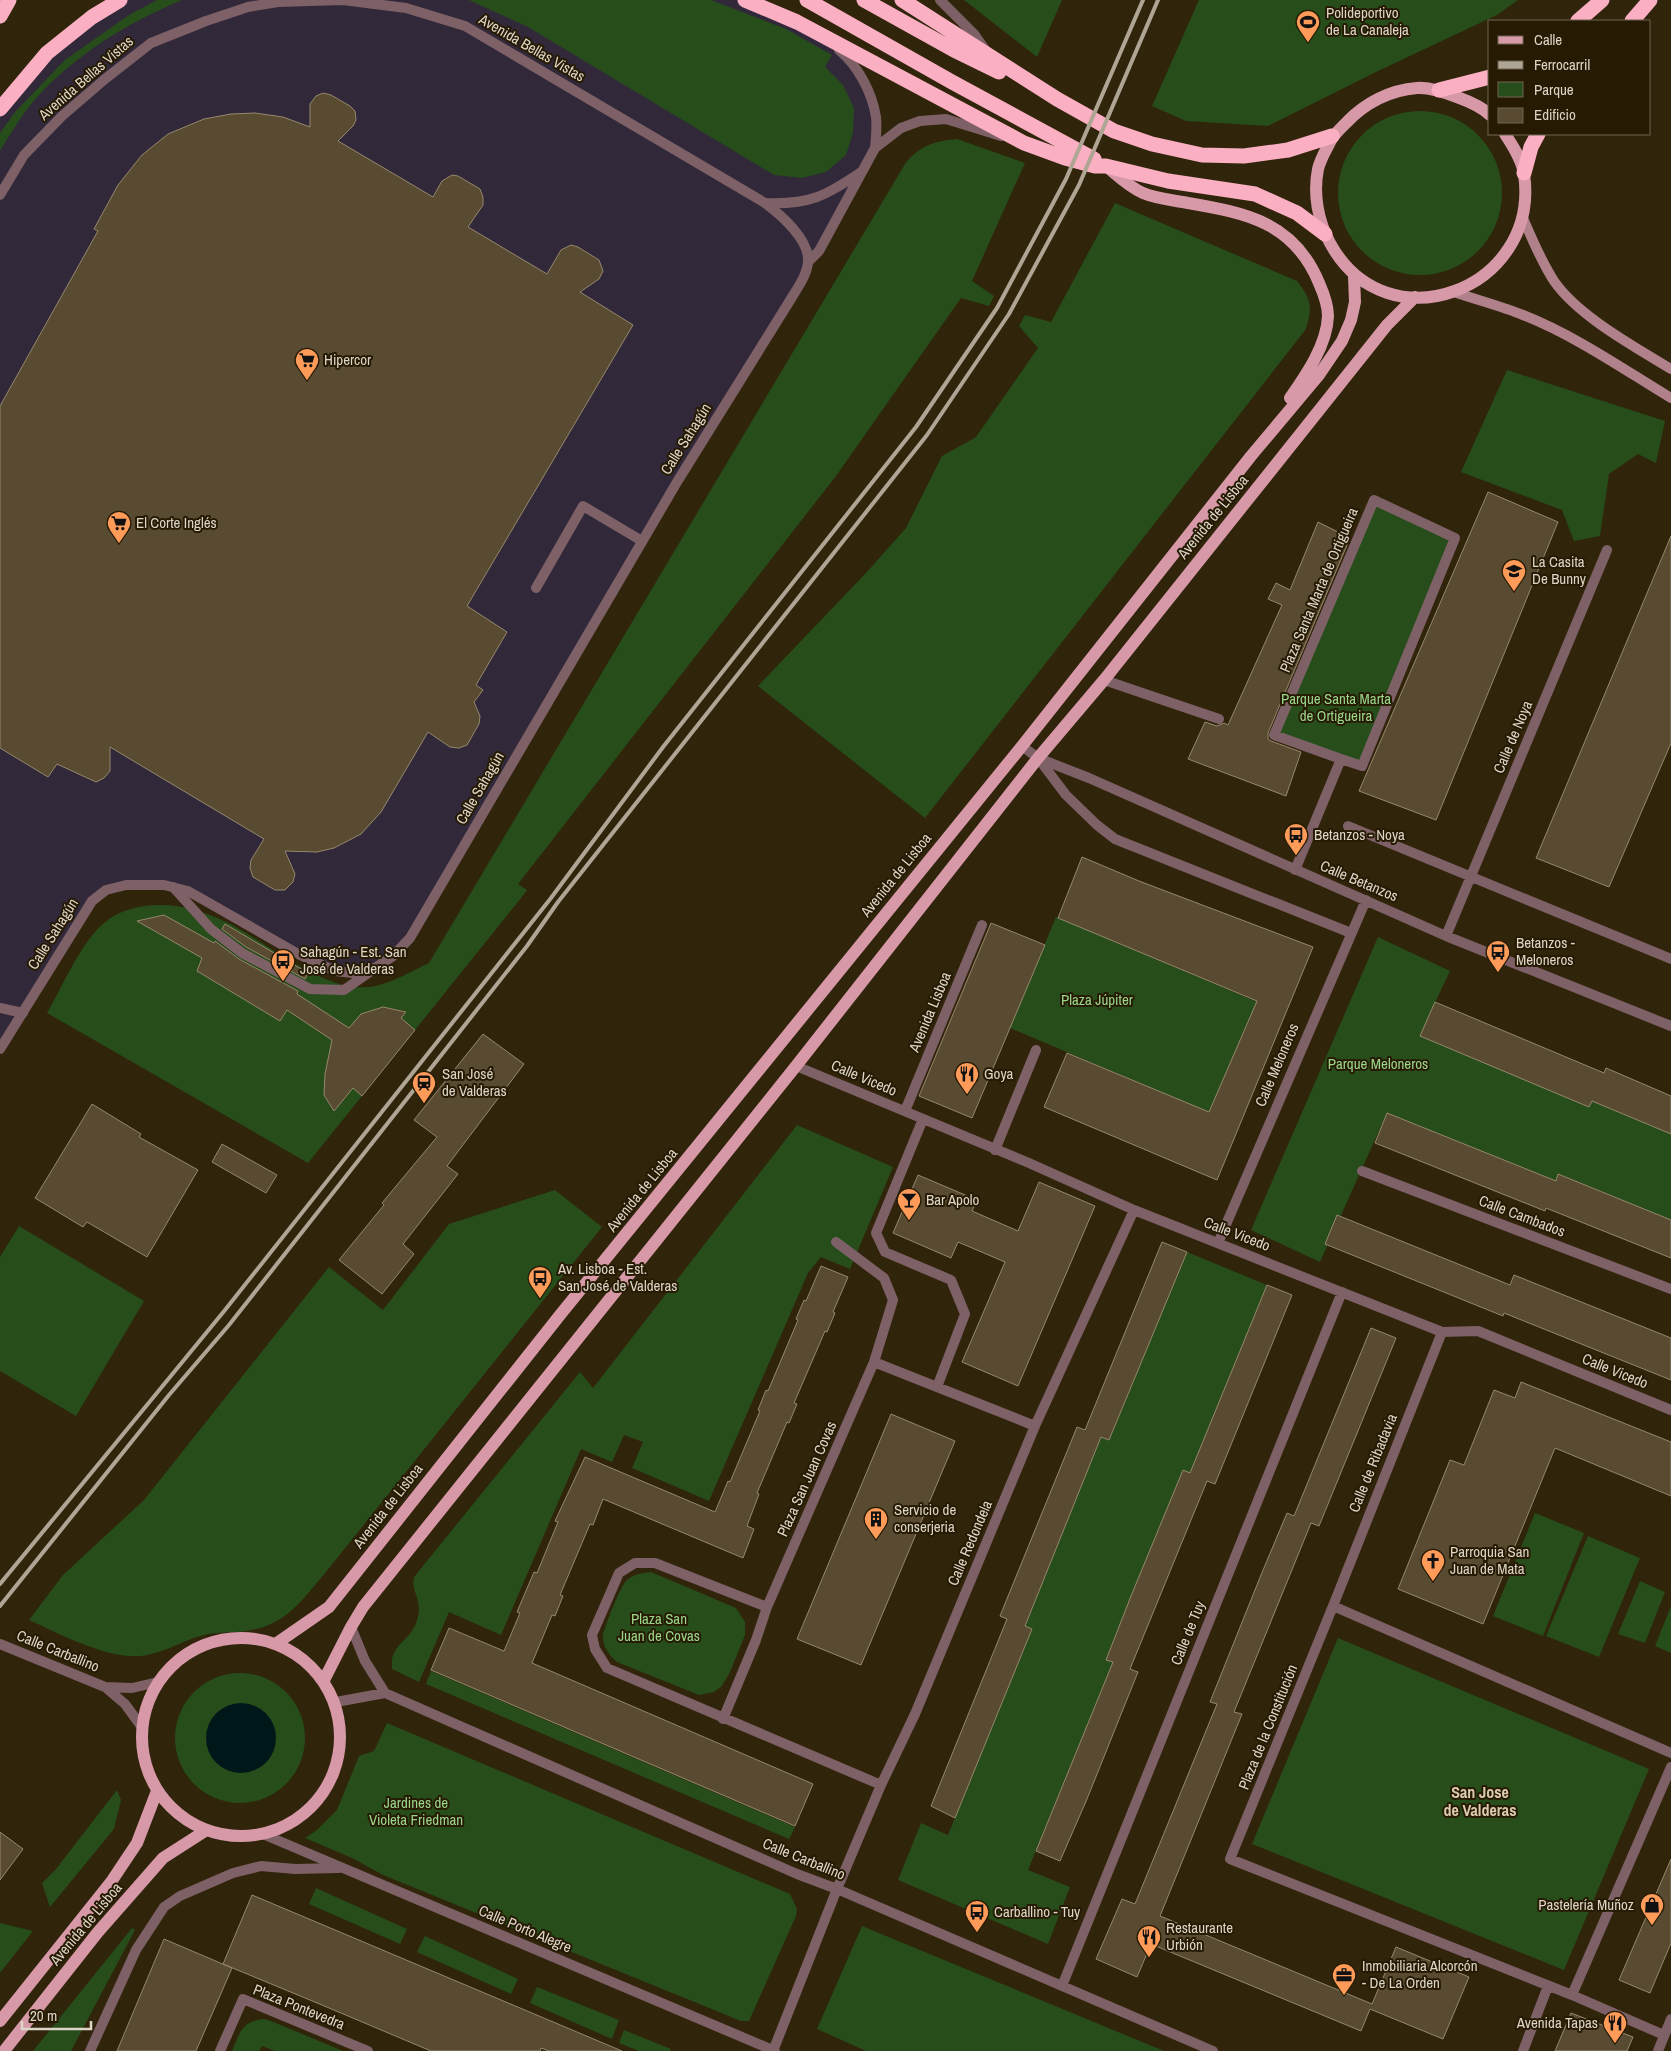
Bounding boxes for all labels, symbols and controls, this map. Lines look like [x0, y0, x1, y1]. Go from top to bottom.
place label: Polideportivo de La Canaleja [1326, 2, 1409, 40]
street label: Avenida Bellas Vistas [474, 8, 589, 86]
sports icon: Polideportivo de La Canaleja [1295, 9, 1321, 43]
legend [1488, 20, 1651, 135]
text: Calle [1534, 29, 1562, 50]
street label: Avenida Bellas Vistas [33, 31, 138, 125]
text: Ferrocarril [1534, 54, 1590, 75]
text: Parque [1534, 79, 1574, 100]
text: Edificio [1534, 104, 1576, 125]
supermarket icon: Hipercor [294, 347, 320, 381]
place label: Hipercor [324, 349, 371, 370]
street label: Calle Sahagún [655, 399, 716, 479]
street label: Avenida de Lisboa [1172, 470, 1253, 564]
street label: Plaza Santa Marta de Ortigueira [1274, 504, 1363, 675]
supermarket icon: El Corte Inglés [106, 510, 132, 544]
place label: El Corte Inglés [136, 512, 217, 533]
place label: La Casita De Bunny [1532, 551, 1587, 589]
school or university icon: La Casita De Bunny [1501, 558, 1527, 592]
park label: Parque Santa Marta de Ortigueira [1281, 688, 1391, 726]
street label: Calle de Noya [1488, 697, 1537, 776]
street label: Calle Sahagún [450, 748, 509, 828]
bus stop icon: Betanzos - Noya [1283, 822, 1309, 856]
place label: Betanzos - Noya [1314, 824, 1405, 845]
street label: Avenida de Lisboa [855, 828, 936, 922]
street label: Calle Betanzos [1317, 855, 1401, 906]
street label: Calle Sahagún [22, 894, 83, 974]
place label: Betanzos - Meloneros [1516, 932, 1575, 970]
bus stop icon: Betanzos - Meloneros [1485, 939, 1511, 973]
place label: Sahagún - Est. San José de Valderas [300, 941, 407, 979]
bus stop icon: Sahagún - Est. San José de Valderas [270, 948, 296, 982]
street label: Avenida Lisboa [903, 968, 956, 1056]
park label: Plaza Júpiter [1061, 989, 1133, 1010]
street label: Calle Meloneros [1250, 1020, 1304, 1110]
park label: Parque Meloneros [1328, 1053, 1428, 1074]
street label: Calle Vicedo [828, 1054, 900, 1101]
restaurant icon: Goya [954, 1061, 980, 1095]
place label: San José de Valderas [442, 1063, 507, 1101]
place label: Goya [984, 1063, 1014, 1084]
station icon: San José de Valderas [411, 1070, 437, 1104]
street label: Avenida de Lisboa [601, 1143, 682, 1237]
bar icon: Bar Apolo [896, 1187, 922, 1221]
place label: Bar Apolo [926, 1189, 980, 1210]
street label: Calle Cambados [1476, 1189, 1568, 1242]
street label: Calle Vicedo [1201, 1211, 1274, 1256]
place label: Av. Lisboa - Est. San José de Valderas [557, 1258, 677, 1296]
bus stop icon: Av. Lisboa - Est. San José de Valderas [527, 1265, 553, 1299]
street label: Calle Vicedo [1579, 1348, 1651, 1393]
street label: Calle de Ribadavia [1343, 1410, 1402, 1515]
street label: Plaza San Juan Covas [772, 1418, 841, 1540]
street label: Avenida de Lisboa [347, 1459, 427, 1553]
street label: Calle Redondela [942, 1497, 997, 1589]
place label: Servicio de conserjeria [894, 1499, 956, 1537]
building icon: Servicio de conserjeria [863, 1506, 889, 1540]
place label: Parroquia San Juan de Mata [1450, 1541, 1529, 1579]
church icon: Parroquia San Juan de Mata [1420, 1548, 1446, 1582]
street label: Calle de Tuy [1165, 1597, 1210, 1668]
park label: Plaza San Juan de Covas [618, 1608, 700, 1646]
street label: Calle Carballino [14, 1624, 103, 1677]
street label: Plaza de la Constitución [1233, 1661, 1302, 1793]
district label: San Jose de Valderas [1444, 1781, 1516, 1821]
park label: Jardines de Violeta Friedman [369, 1792, 463, 1830]
street label: Calle Carballino [760, 1832, 849, 1885]
street label: Avenida de Lisboa [44, 1878, 127, 1970]
shop icon: Pastelería Muñoz [1639, 1892, 1665, 1926]
place label: Pastelería Muñoz [1538, 1894, 1634, 1915]
bus stop icon: Carballino - Tuy [964, 1899, 990, 1933]
street label: Calle Porto Alegre [475, 1900, 575, 1958]
place label: Carballino - Tuy [994, 1901, 1081, 1922]
place label: Restaurante Urbión [1166, 1917, 1233, 1955]
restaurant icon: Restaurante Urbión [1136, 1924, 1162, 1958]
place label: Inmobiliaria Alcorcón - De La Orden [1362, 1955, 1478, 1993]
office icon: Inmobiliaria Alcorcón - De La Orden [1331, 1962, 1357, 1996]
street label: Plaza Pontevedra [250, 1979, 348, 2035]
scale bar [22, 1998, 91, 2030]
text: 20 m [30, 2005, 57, 2026]
restaurant icon: Avenida Tapas [1602, 2010, 1628, 2044]
place label: Avenida Tapas [1516, 2012, 1598, 2033]

